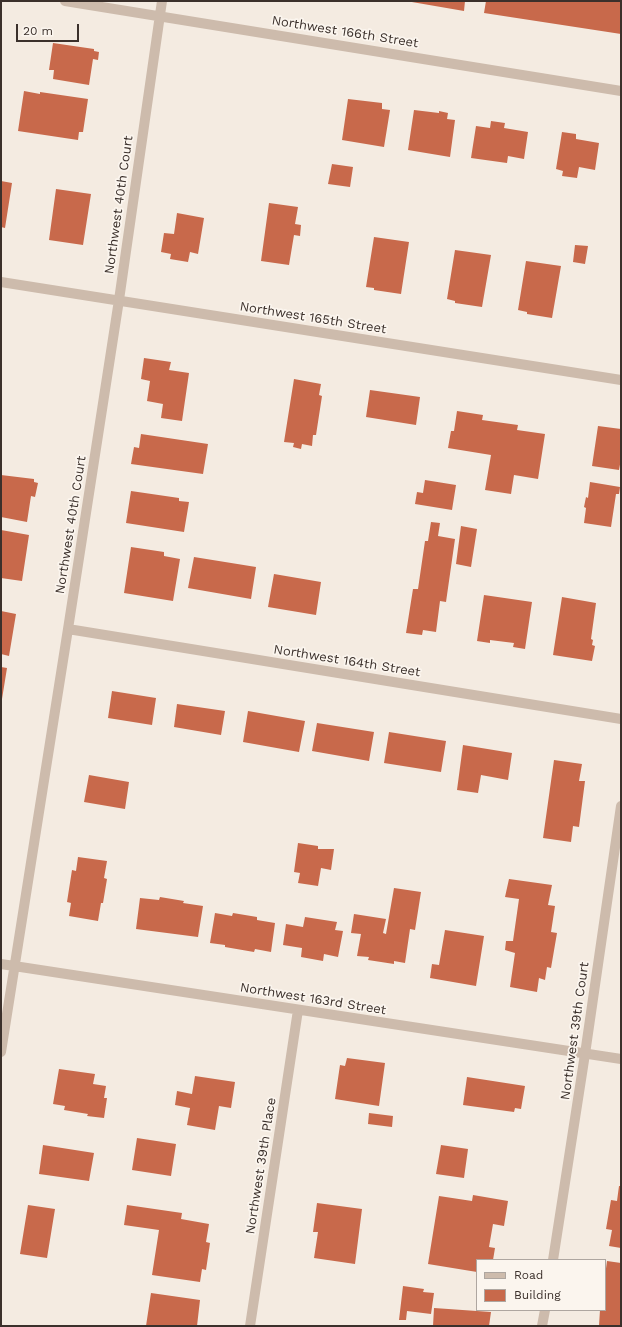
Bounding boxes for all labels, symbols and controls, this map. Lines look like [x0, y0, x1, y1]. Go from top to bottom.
street label: Northwest 166th Street [271, 13, 419, 51]
scale bar [18, 16, 81, 42]
text: 20 m [23, 24, 53, 38]
street label: Northwest 40th Court [102, 135, 136, 275]
street label: Northwest 165th Street [239, 299, 387, 337]
street label: Northwest 40th Court [52, 455, 90, 595]
street label: Northwest 164th Street [272, 642, 422, 680]
street label: Northwest 39th Court [558, 961, 592, 1101]
street label: Northwest 163rd Street [239, 980, 387, 1018]
street label: Northwest 39th Place [243, 1097, 279, 1235]
legend [476, 1259, 606, 1311]
text: Road [514, 1268, 543, 1282]
text: Building [514, 1288, 561, 1302]

